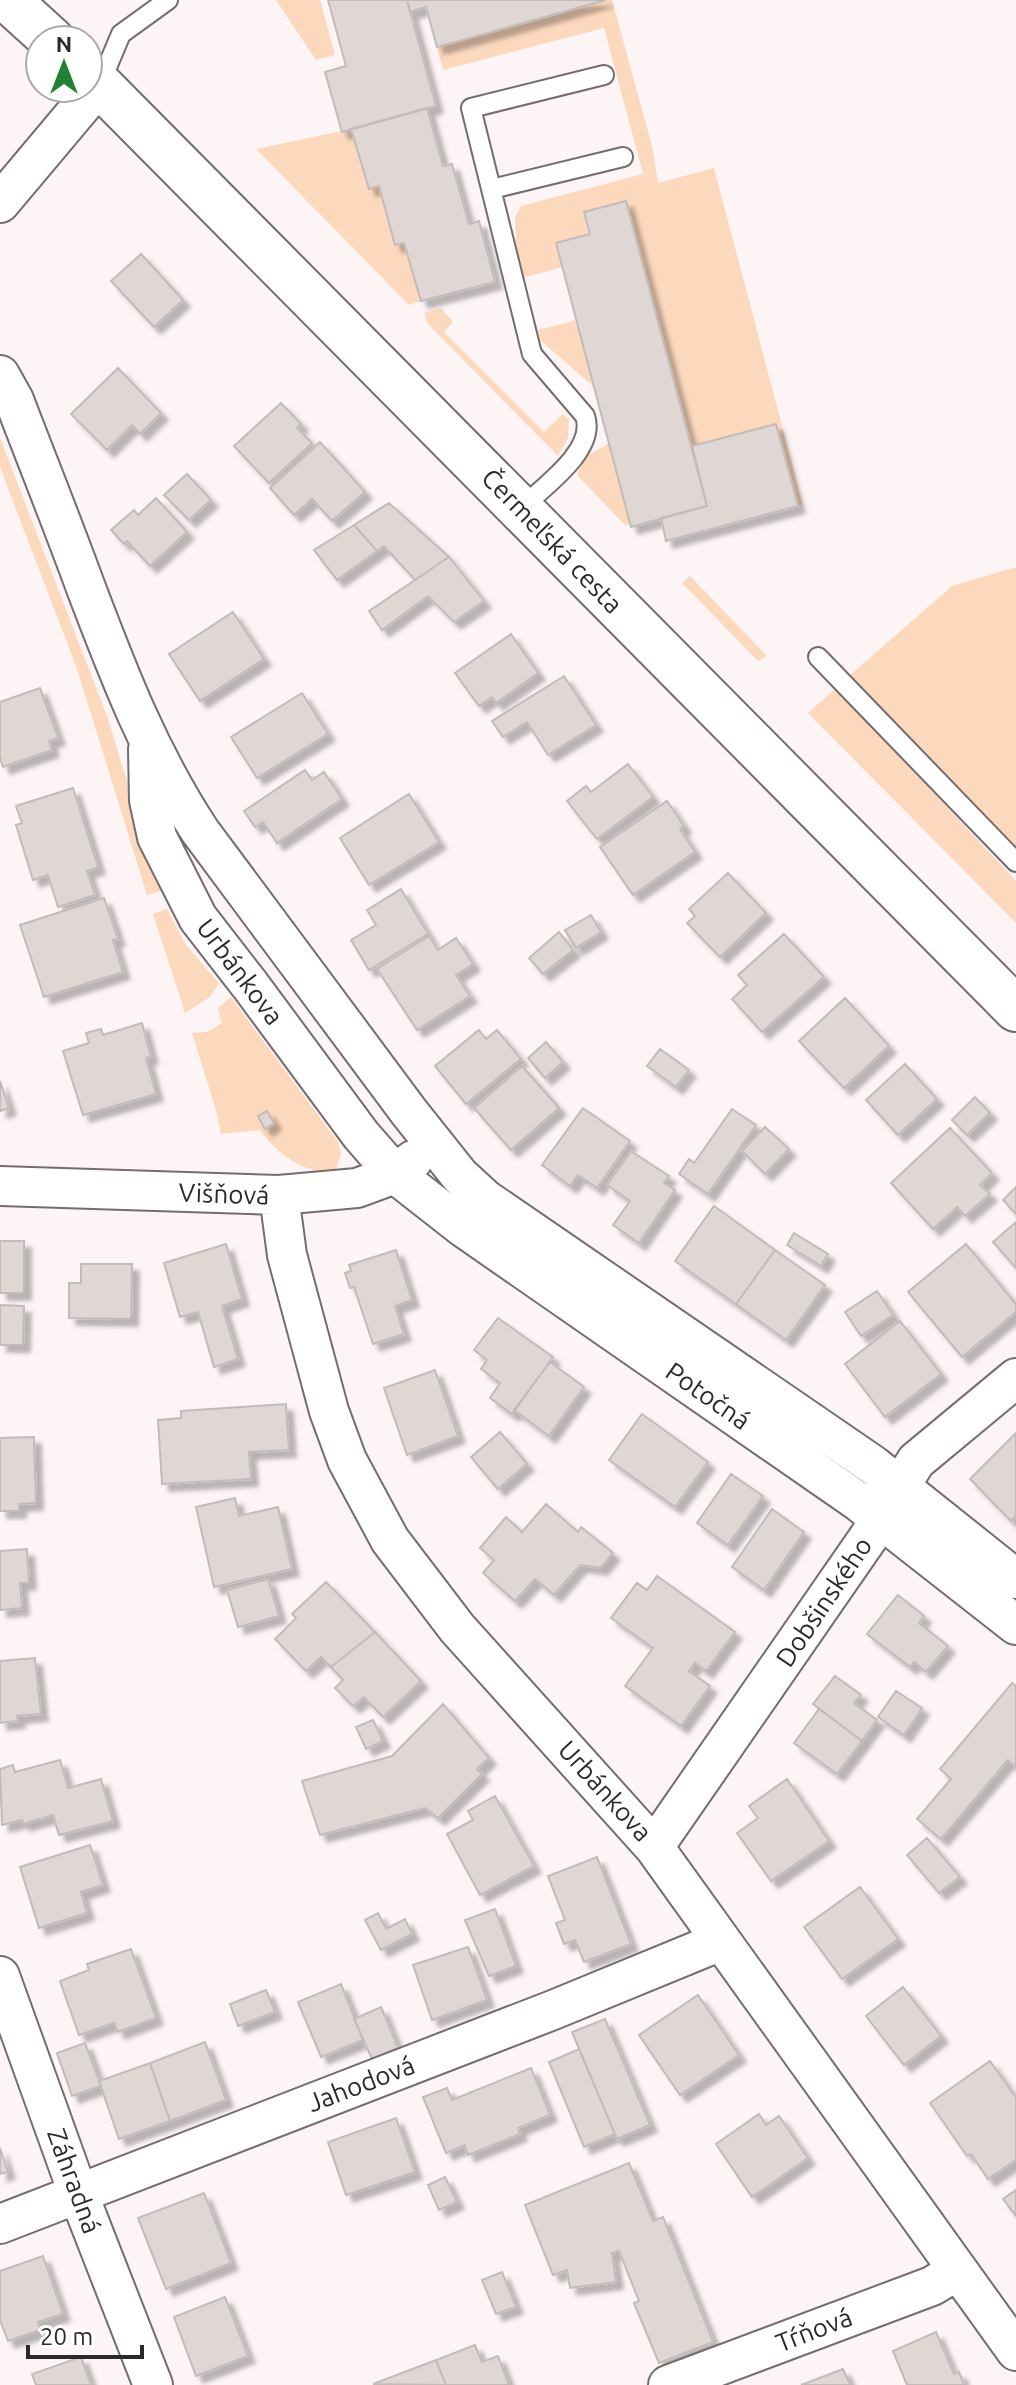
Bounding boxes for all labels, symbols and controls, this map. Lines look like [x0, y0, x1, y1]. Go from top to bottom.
north arrow [24, 24, 104, 104]
text: N [56, 31, 72, 56]
street label: Čermeľská cesta [476, 463, 628, 619]
street label: Urbánkova [191, 913, 290, 1030]
street label: Višňová [178, 1177, 270, 1210]
street label: Potočná [661, 1356, 756, 1435]
street label: Dobšinského [770, 1532, 877, 1672]
street label: Urbánkova [553, 1735, 658, 1847]
street label: Jahodová [303, 2050, 419, 2117]
street label: Záhradná [42, 2124, 107, 2237]
street label: Tŕňová [772, 2302, 856, 2357]
scale bar [28, 2309, 142, 2359]
text: 20 m [40, 2323, 93, 2350]

